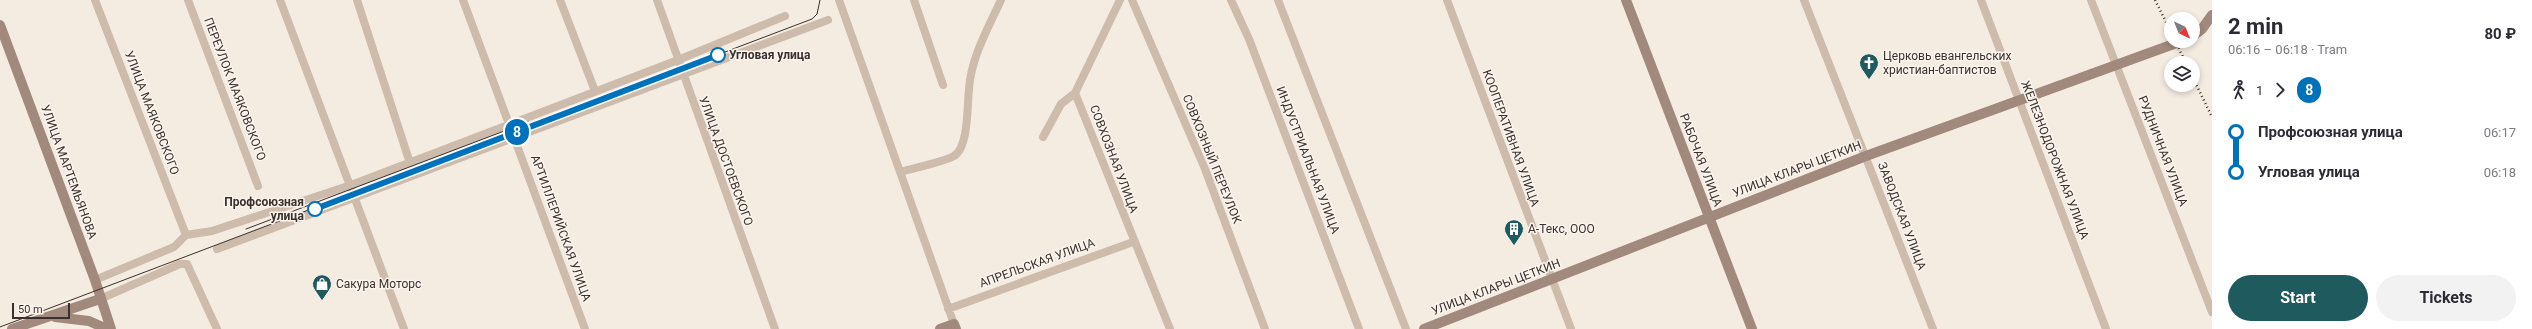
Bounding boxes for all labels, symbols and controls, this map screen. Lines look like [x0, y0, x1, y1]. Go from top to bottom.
north arrow [2164, 12, 2200, 48]
map controls [2164, 12, 2200, 92]
text: 2 min [2228, 14, 2283, 39]
street label: ПЕРЕУЛОК МАЯКОВСКОГО [201, 16, 269, 162]
text: 80 ₽ [2484, 25, 2516, 43]
text: 06:16 – 06:18 · Tram [2228, 42, 2347, 57]
marker: Угловая улица [710, 47, 726, 63]
place label: Угловая улица [729, 48, 811, 62]
street label: УЛИЦА МАЯКОВСКОГО [122, 49, 182, 177]
place label: Церковь евангельских христиан-баптистов [1883, 49, 2012, 77]
church icon: Церковь евангельских христиан-баптистов [1858, 52, 1880, 80]
button: layers [2164, 56, 2200, 92]
street label: КООПЕРАТИВНАЯ УЛИЦА [1480, 68, 1542, 208]
street label: ЖЕЛЕЗНОДОРОЖНАЯ УЛИЦА [2018, 79, 2092, 241]
icon: walk [2228, 79, 2250, 101]
icon: forward [2269, 79, 2291, 101]
text: 8 [2305, 82, 2313, 98]
text: 1 [2256, 83, 2263, 98]
street label: ИНДУСТРИАЛЬНАЯ УЛИЦА [1273, 84, 1343, 236]
street label: СОВХОЗНЫЙ ПЕРЕУЛОК [1180, 92, 1245, 226]
street label: РУДНИЧНАЯ УЛИЦА [2136, 94, 2191, 208]
street label: УЛИЦА ДОСТОЕВСКОГО [696, 95, 756, 227]
street label: УЛИЦА МАРТЕМЬЯНОВА [38, 103, 100, 241]
street label: СОВХОЗНАЯ УЛИЦА [1087, 103, 1141, 215]
street label: РАБОЧАЯ УЛИЦА [1677, 112, 1725, 208]
line badge: 8 [504, 119, 530, 145]
text: Профсоюзная улица [2258, 123, 2403, 141]
text: 8 [513, 124, 521, 140]
text: 06:17 [2484, 125, 2516, 140]
street label: УЛИЦА КЛАРЫ ЦЕТКИН [1731, 138, 1863, 200]
street label: АРТИЛЛЕРИЙСКАЯ УЛИЦА [528, 153, 595, 303]
street label: ЗАВОДСКАЯ УЛИЦА [1875, 160, 1929, 272]
text: Угловая улица [2258, 163, 2360, 181]
text: 06:18 [2484, 165, 2516, 180]
place label: Профсоюзная улица [224, 195, 305, 223]
marker: Профсоюзная улица [307, 201, 323, 217]
building icon: А-Текс, ООО [1503, 218, 1525, 246]
place label: А-Текс, ООО [1528, 222, 1595, 236]
street label: АПРЕЛЬСКАЯ УЛИЦА [977, 236, 1097, 290]
street label: УЛИЦА КЛАРЫ ЦЕТКИН [1430, 256, 1562, 318]
shop icon: Сакура Моторс [311, 273, 333, 301]
button: Start [2228, 275, 2368, 321]
button: Tickets [2376, 275, 2516, 321]
place label: Сакура Моторс [336, 277, 421, 291]
scale bar [12, 301, 70, 320]
text: 50 m [18, 303, 43, 316]

